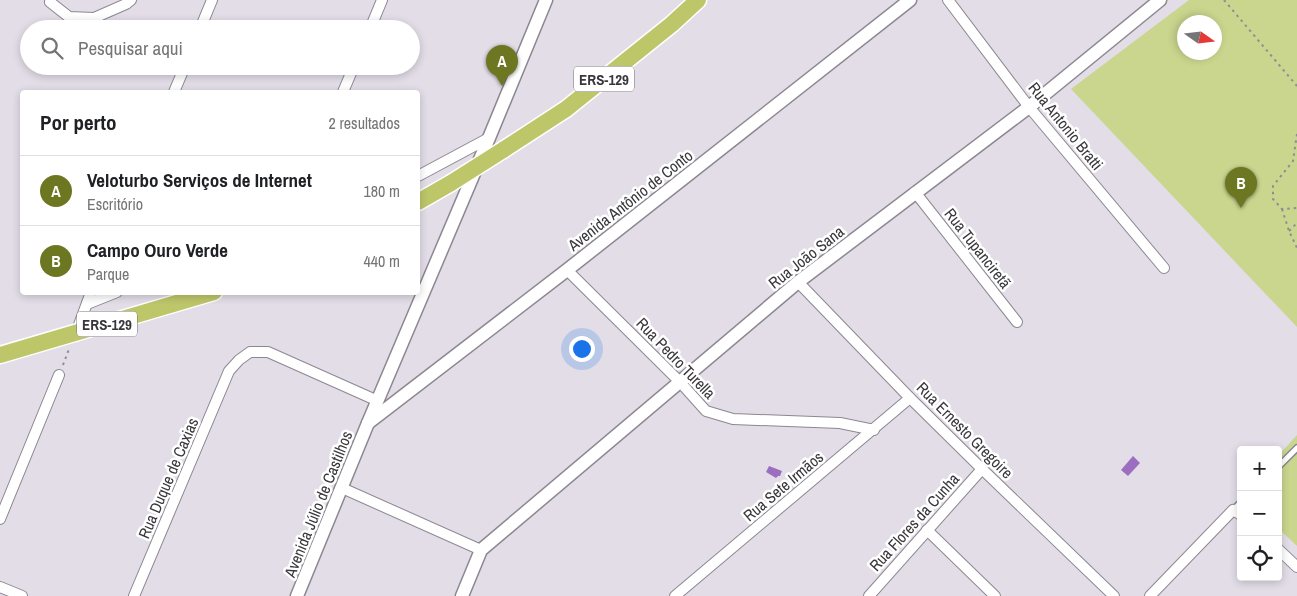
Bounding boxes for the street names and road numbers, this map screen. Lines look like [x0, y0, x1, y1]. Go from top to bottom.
road number: ERS-129 [574, 66, 634, 92]
street label: Rua Antonio Bratti [1024, 77, 1108, 175]
street label: Avenida Antônio de Conto [562, 144, 697, 256]
street label: Rua Tupanciretã [940, 203, 1017, 293]
street label: Rua João Sana [764, 220, 849, 294]
road number: ERS-129 [77, 312, 137, 336]
street label: Rua Pedro Turella [632, 313, 721, 404]
street label: Rua Ernesto Gregoire [912, 377, 1018, 483]
street label: Rua Duque de Caxias [133, 414, 203, 542]
street label: Avenida Júlio de Castilhos [278, 428, 357, 581]
street label: Rua Sete Irmãos [738, 446, 828, 526]
street label: Rua Flores da Cunha [864, 468, 964, 576]

